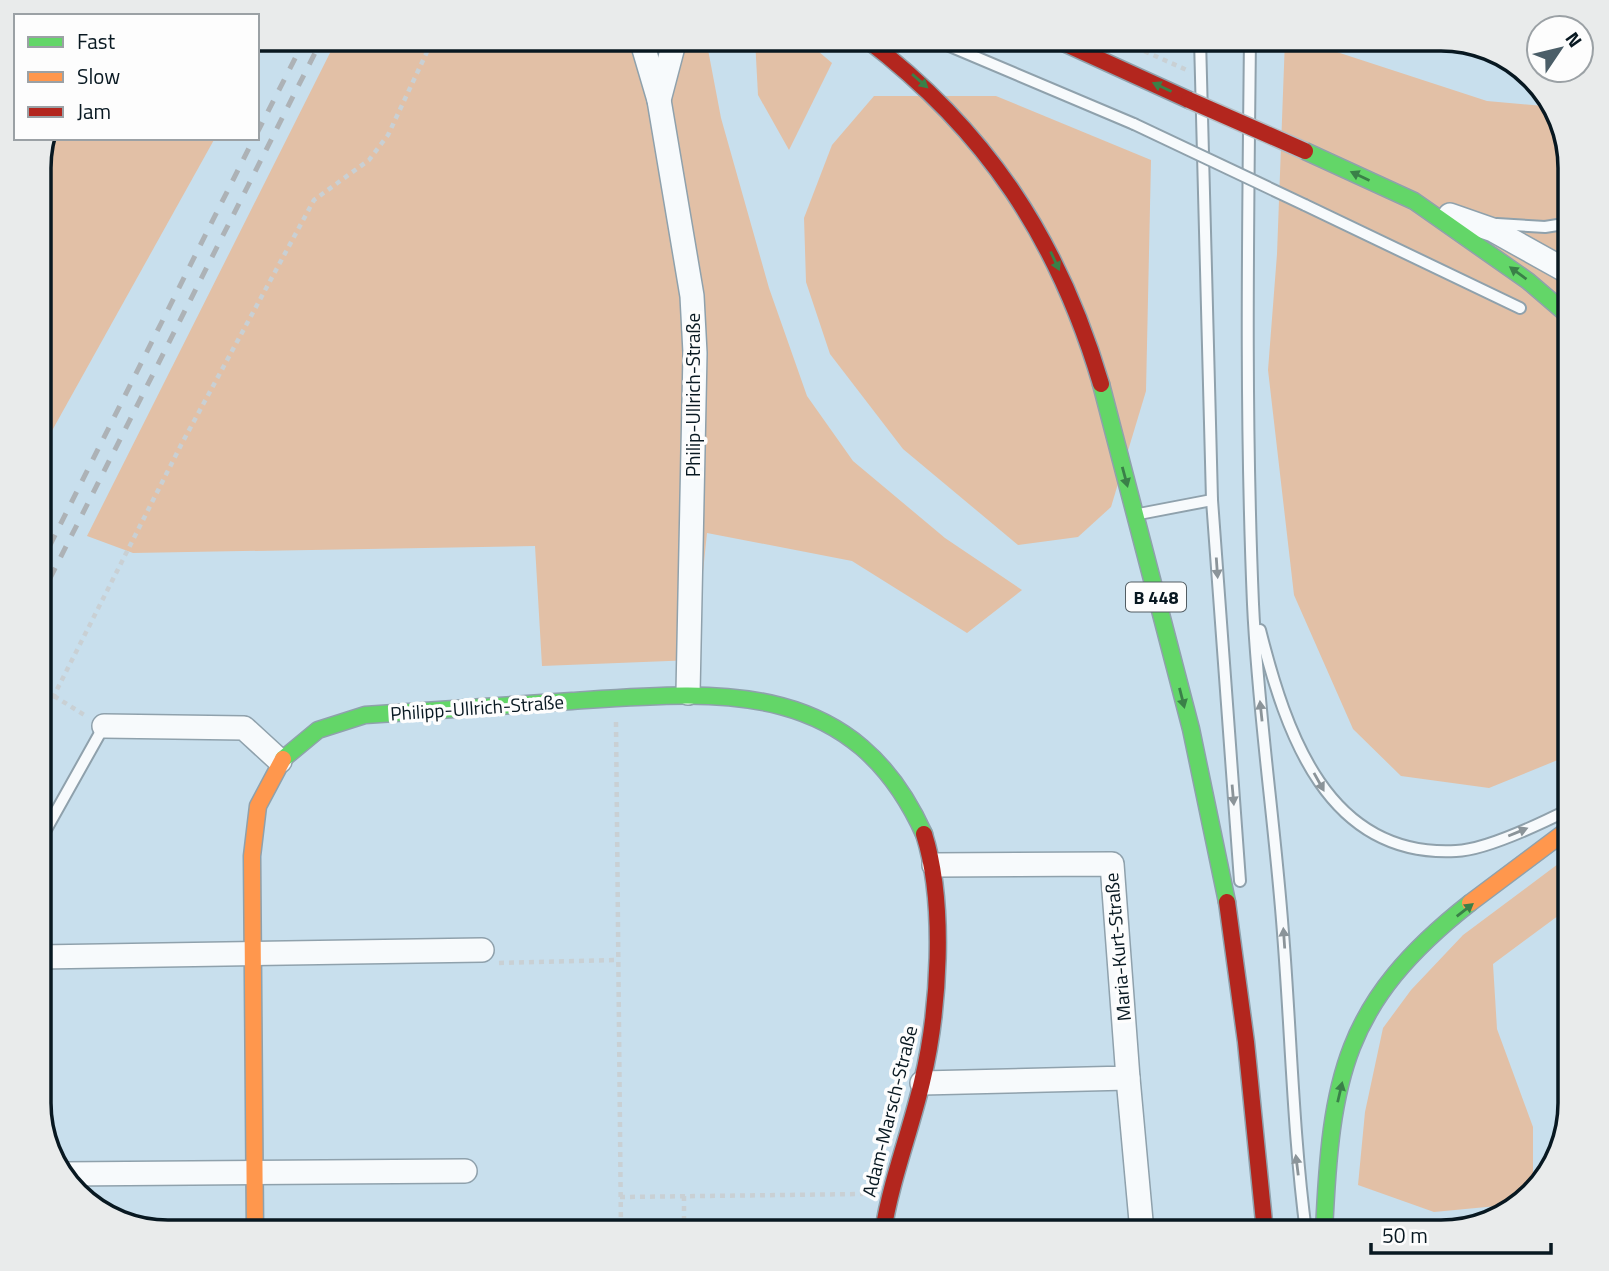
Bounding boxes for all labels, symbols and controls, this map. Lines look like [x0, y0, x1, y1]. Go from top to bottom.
legend [14, 14, 259, 140]
north arrow [1525, 14, 1595, 84]
text: Fast [77, 25, 116, 57]
text: N [1559, 25, 1590, 53]
text: Slow [77, 60, 120, 92]
one-way arrow [911, 73, 928, 88]
one-way arrow [1152, 81, 1172, 93]
text: Jam [77, 95, 111, 127]
one-way arrow [1350, 170, 1370, 182]
one-way arrow [1050, 251, 1061, 272]
one-way arrow [1509, 267, 1527, 281]
street label: Philip-Ullrich-Straße [678, 313, 707, 477]
one-way arrow [1120, 467, 1131, 489]
one-way arrow [1211, 557, 1222, 579]
road number: B 448 [1126, 582, 1186, 612]
street label: Philipp-Ullrich-Straße [389, 686, 565, 728]
one-way arrow [1177, 687, 1188, 709]
one-way arrow [1255, 700, 1266, 722]
one-way arrow [1313, 772, 1325, 791]
one-way arrow [1228, 784, 1239, 806]
one-way arrow [1507, 827, 1528, 838]
street label: Maria-Kurt-Straße [1096, 872, 1138, 1022]
one-way arrow [1456, 902, 1474, 917]
one-way arrow [1278, 927, 1289, 949]
street label: Adam-Marsch-Straße [854, 1022, 924, 1200]
one-way arrow [1334, 1081, 1345, 1103]
one-way arrow [1291, 1154, 1302, 1176]
scale bar [1371, 1212, 1551, 1256]
text: 50 m [1382, 1219, 1428, 1251]

